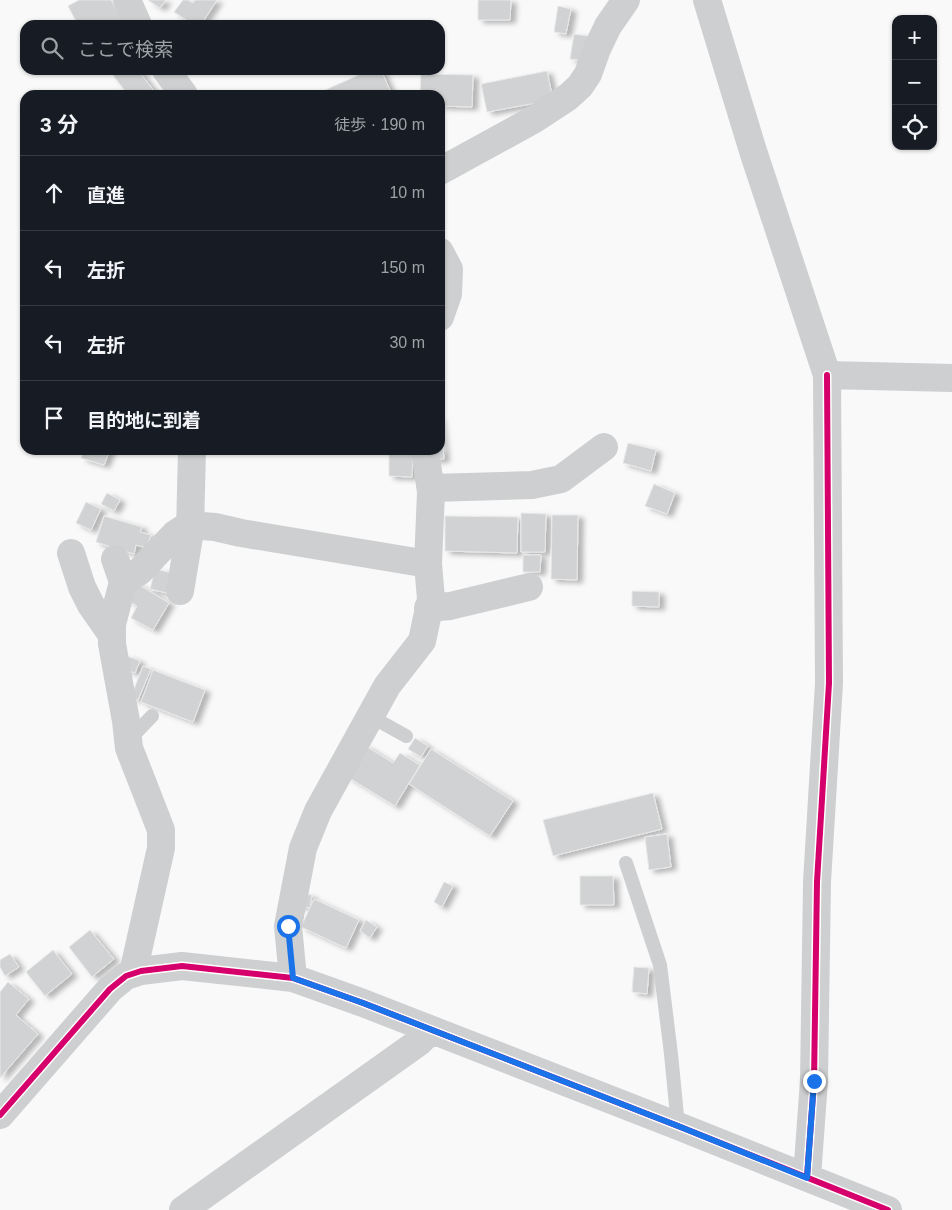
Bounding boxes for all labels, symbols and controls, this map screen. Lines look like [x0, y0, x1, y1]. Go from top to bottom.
map controls [892, 15, 937, 150]
button: + [892, 15, 937, 60]
search box [20, 20, 445, 75]
icon: search [38, 34, 66, 62]
text: ここで検索 [78, 39, 173, 60]
button: − [892, 60, 937, 105]
button: locate [892, 105, 937, 150]
text: 3 分 [40, 113, 79, 136]
text: 徒歩 · 190 m [334, 116, 425, 133]
icon: ahead [40, 179, 68, 207]
text: 10 m [389, 184, 425, 201]
text: 直進 [87, 185, 125, 206]
icon: left [40, 254, 68, 282]
text: 150 m [381, 259, 425, 276]
text: 左折 [87, 260, 125, 281]
icon: left [40, 329, 68, 357]
text: 30 m [389, 334, 425, 351]
text: 左折 [87, 335, 125, 356]
icon: arrive [40, 404, 68, 432]
text: 目的地に到着 [87, 410, 201, 431]
route start [277, 915, 300, 938]
route end [803, 1070, 826, 1093]

